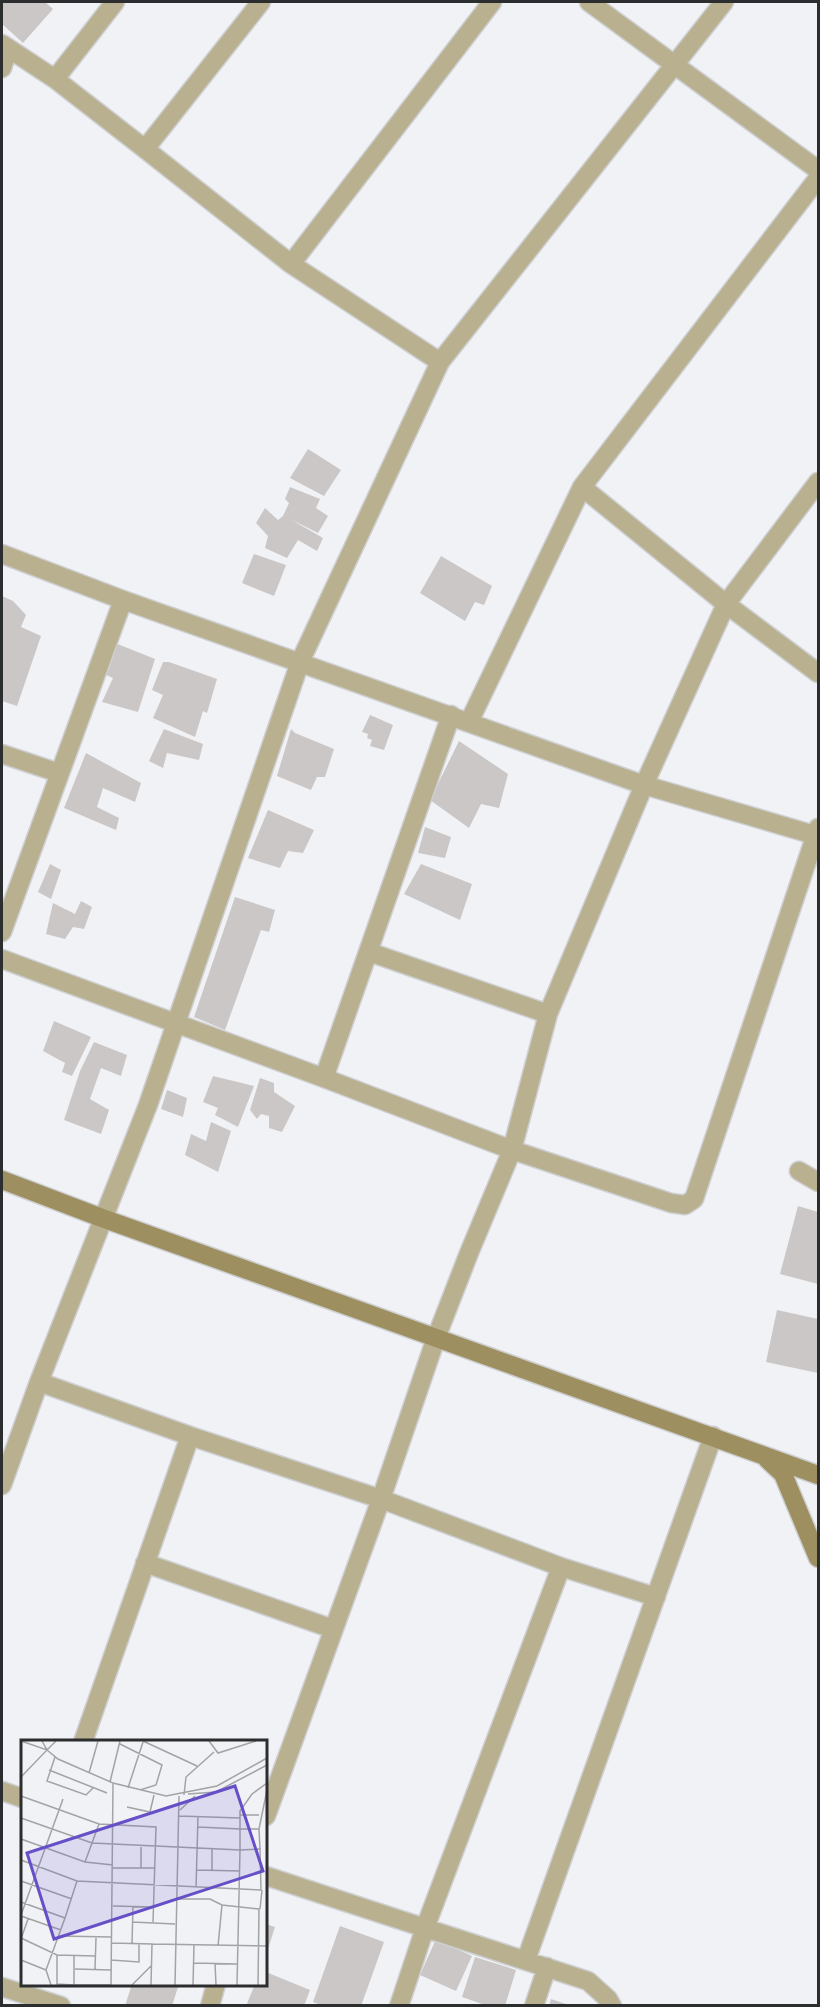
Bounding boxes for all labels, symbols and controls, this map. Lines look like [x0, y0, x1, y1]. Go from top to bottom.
inset map [21, 1740, 267, 1986]

